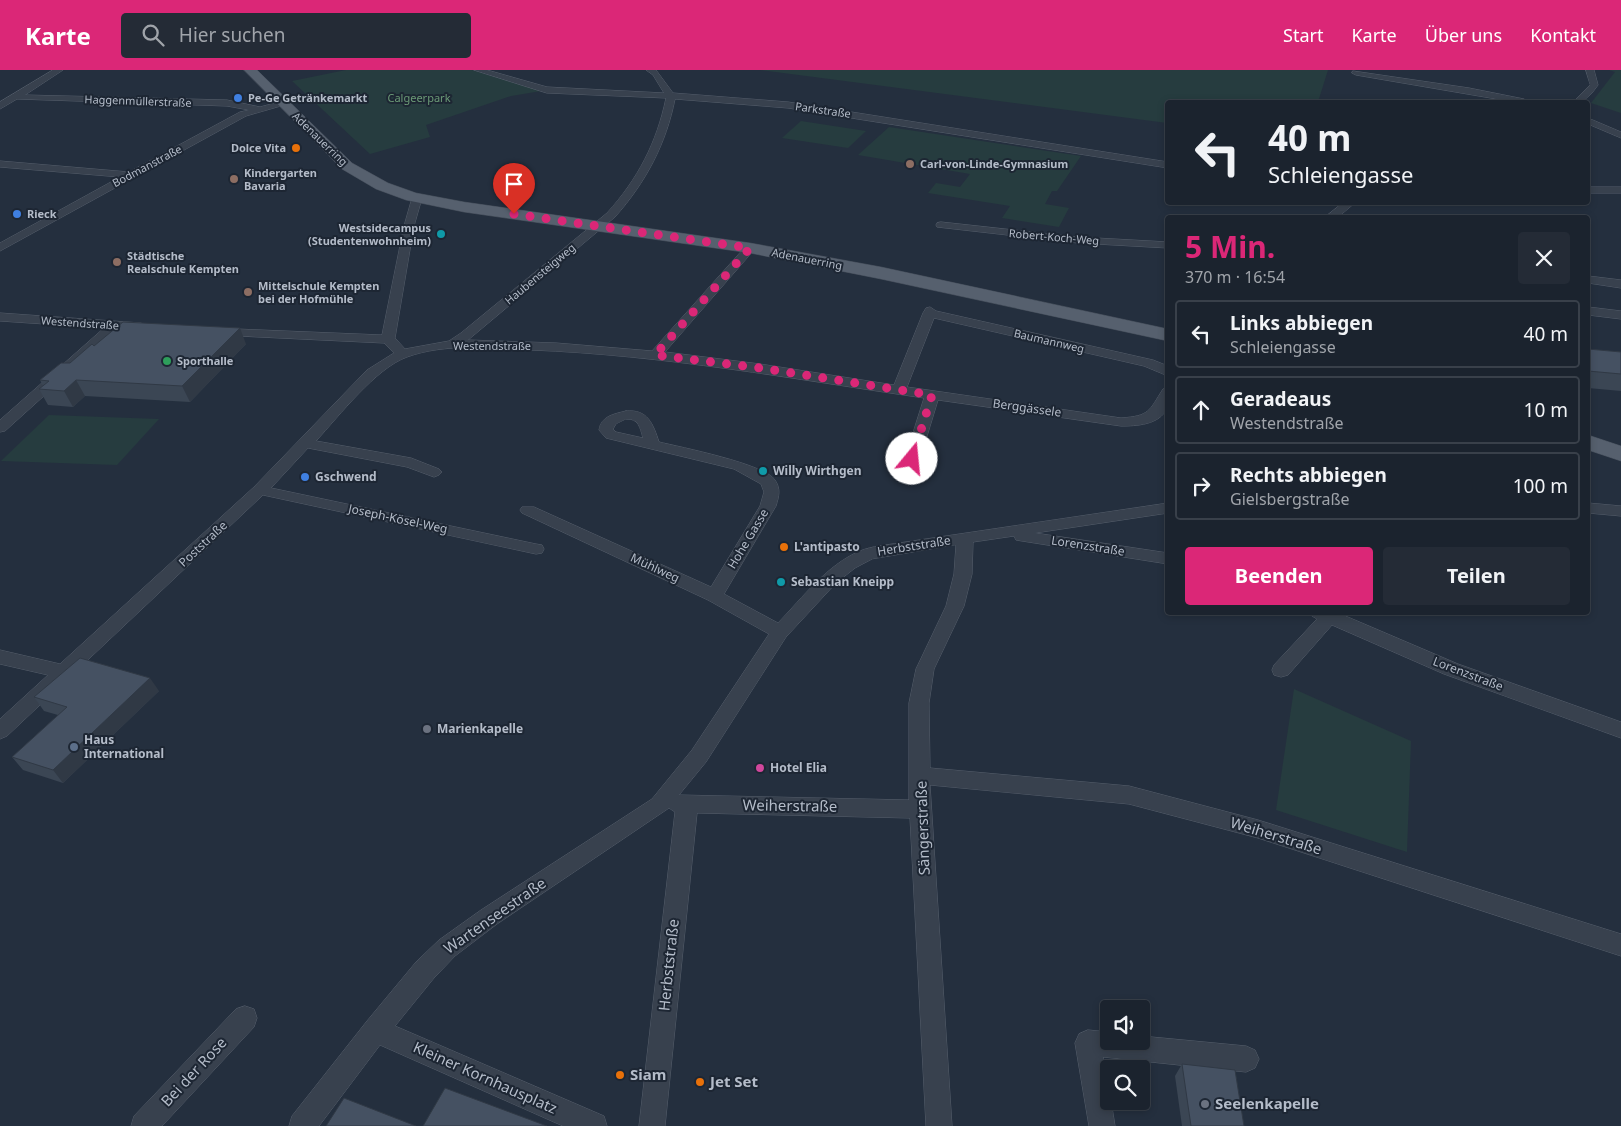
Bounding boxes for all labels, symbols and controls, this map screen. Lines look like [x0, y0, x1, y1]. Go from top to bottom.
search box [121, 13, 471, 58]
text: Karte [25, 19, 91, 52]
icon: search [139, 21, 167, 49]
text: Hier suchen [179, 22, 285, 48]
text: Start [1283, 23, 1323, 47]
text: Karte [1351, 23, 1397, 47]
text: Über uns [1425, 23, 1502, 47]
text: Kontakt [1530, 23, 1596, 47]
place label: Pe-Ge Getränkemarkt [248, 90, 367, 105]
park label: Calgeerpark [387, 90, 451, 105]
street label: Haggenmüllerstraße [84, 91, 192, 110]
marker: Pe-Ge Getränkemarkt [232, 92, 244, 104]
street label: Parkstraße [794, 98, 852, 121]
street label: Adenauerring [289, 108, 351, 169]
text: 40 m [1268, 114, 1351, 161]
icon: left [1185, 120, 1250, 185]
place label: Dolce Vita [231, 140, 286, 155]
street label: Bodmanstraße [109, 141, 184, 190]
marker: Dolce Vita [290, 142, 302, 154]
place label: Carl-von-Linde-Gymnasium [920, 156, 1068, 171]
marker: Carl-von-Linde-Gymnasium [904, 158, 916, 170]
text: Schleiengasse [1268, 159, 1413, 189]
pin [493, 163, 535, 214]
place label: Kindergarten Bavaria [244, 165, 317, 193]
icon: arrive [500, 170, 528, 198]
marker: Kindergarten Bavaria [228, 173, 240, 185]
place label: Rieck [27, 206, 57, 221]
marker: Rieck [11, 208, 23, 220]
place label: Westsidecampus (Studentenwohnheim) [308, 220, 431, 248]
street label: Robert-Koch-Weg [1008, 225, 1100, 248]
text: 5 Min. [1185, 226, 1275, 267]
marker: Westsidecampus (Studentenwohnheim) [435, 228, 447, 240]
button: close [1518, 232, 1570, 284]
street label: Haubensteigweg [501, 240, 578, 308]
street label: Adenauerring [771, 244, 844, 273]
place label: Städtische Realschule Kempten [127, 248, 239, 276]
marker: Städtische Realschule Kempten [111, 256, 123, 268]
text: 370 m · 16:54 [1185, 266, 1285, 288]
place label: Mittelschule Kempten bei der Hofmühle [258, 278, 379, 306]
marker: Mittelschule Kempten bei der Hofmühle [242, 286, 254, 298]
text: Links abbiegen [1230, 310, 1373, 336]
street label: Westendstraße [41, 312, 120, 333]
icon: left [1187, 320, 1215, 348]
text: 40 m [1524, 321, 1568, 347]
street label: Baumannweg [1012, 325, 1086, 356]
text: Schleiengasse [1230, 336, 1336, 358]
street label: Westendstraße [453, 338, 531, 353]
place label: Sporthalle [177, 353, 234, 368]
marker: Sporthalle [161, 355, 173, 367]
text: Geradeaus [1230, 386, 1331, 412]
street label: Berggässele [992, 394, 1063, 421]
icon: ahead [1187, 396, 1215, 424]
text: 10 m [1524, 397, 1568, 423]
text: Westendstraße [1230, 412, 1344, 434]
position arrow [885, 432, 937, 484]
place label: Willy Wirthgen [773, 462, 861, 479]
text: Rechts abbiegen [1230, 462, 1387, 488]
marker: Willy Wirthgen [757, 465, 769, 477]
place label: Gschwend [315, 468, 377, 485]
marker: Gschwend [299, 471, 311, 483]
icon: right [1187, 472, 1215, 500]
text: 100 m [1513, 473, 1568, 499]
text: Gielsbergstraße [1230, 488, 1350, 510]
street label: Joseph-Kösel-Weg [346, 499, 449, 537]
street label: Hohe Gasse [723, 505, 772, 572]
street label: Poststraße [175, 517, 231, 570]
street label: Herbststraße [876, 531, 952, 560]
street label: Lorenzstraße [1050, 531, 1126, 560]
place label: L'antipasto [794, 538, 860, 555]
marker: L'antipasto [778, 541, 790, 553]
button: Beenden [1185, 547, 1373, 605]
button: Teilen [1383, 547, 1570, 605]
street label: Mühlweg [628, 549, 683, 586]
place label: Sebastian Kneipp [791, 573, 895, 590]
marker: Sebastian Kneipp [775, 576, 787, 588]
street label: Lorenzstraße [1431, 652, 1506, 695]
place label: Marienkapelle [437, 720, 523, 737]
marker: Marienkapelle [421, 723, 433, 735]
place label: Haus International [84, 731, 164, 762]
marker: Haus International [68, 741, 80, 753]
place label: Hotel Elia [770, 759, 827, 776]
marker: Hotel Elia [754, 762, 766, 774]
street label: Sängerstraße [910, 780, 934, 876]
street label: Weiherstraße [742, 794, 838, 816]
street label: Weiherstraße [1228, 812, 1325, 858]
street label: Wartenseestraße [439, 872, 549, 958]
street label: Herbststraße [653, 918, 683, 1012]
map controls [1100, 1000, 1150, 1110]
button: sound [1100, 1000, 1150, 1050]
street label: Bei der Rose [156, 1032, 231, 1110]
street label: Kleiner Kornhausplatz [410, 1036, 560, 1118]
button: search [1100, 1060, 1150, 1110]
place label: Siam [630, 1064, 666, 1084]
marker: Siam [614, 1069, 626, 1081]
place label: Jet Set [708, 1071, 759, 1091]
marker: Jet Set [694, 1076, 706, 1088]
place label: Seelenkapelle [1215, 1093, 1319, 1113]
marker: Seelenkapelle [1199, 1098, 1211, 1110]

